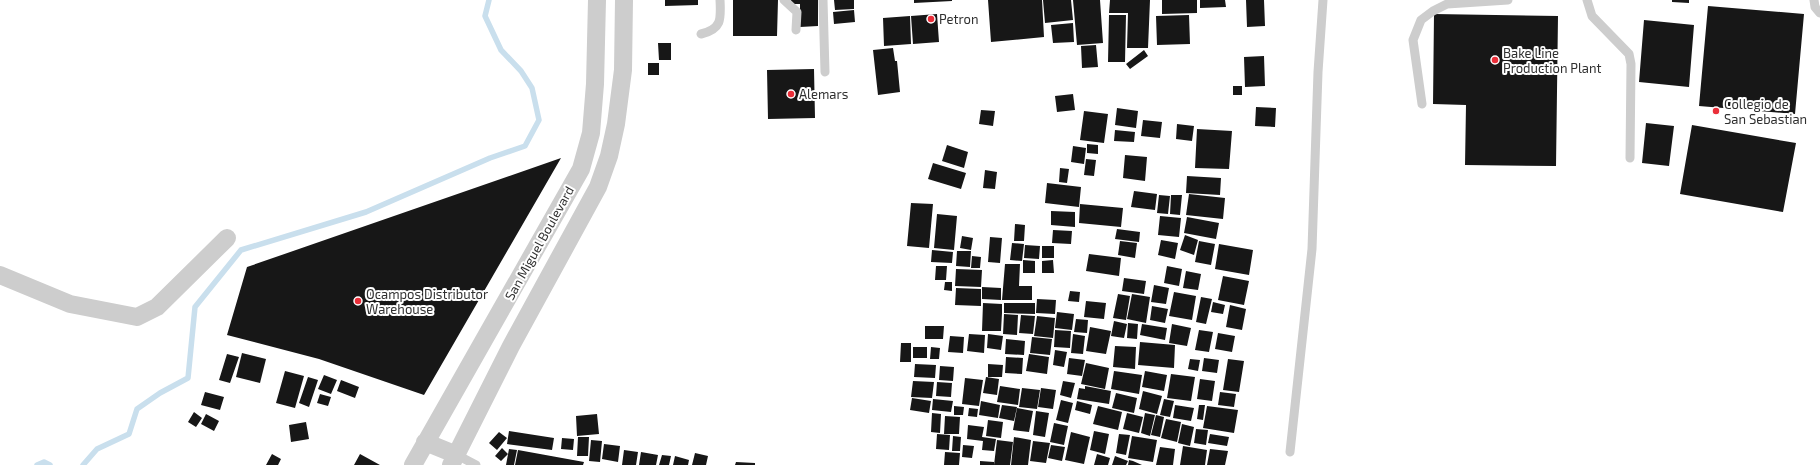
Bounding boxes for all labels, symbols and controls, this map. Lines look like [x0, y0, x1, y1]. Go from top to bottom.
place label: Petron [939, 11, 979, 27]
marker: Petron [926, 14, 936, 24]
place label: Bake Line Production Plant [1503, 45, 1602, 76]
marker: Bake Line Production Plant [1490, 55, 1500, 65]
place label: Alemars [799, 86, 848, 102]
marker: Alemars [786, 89, 796, 99]
place label: Collegio de San Sebastian [1724, 96, 1807, 127]
marker: Collegio de San Sebastian [1711, 106, 1721, 116]
street label: San Miguel Boulevard [501, 183, 577, 303]
place label: Ocampos Distributor Warehouse [366, 286, 488, 317]
marker: Ocampos Distributor Warehouse [353, 296, 363, 306]

